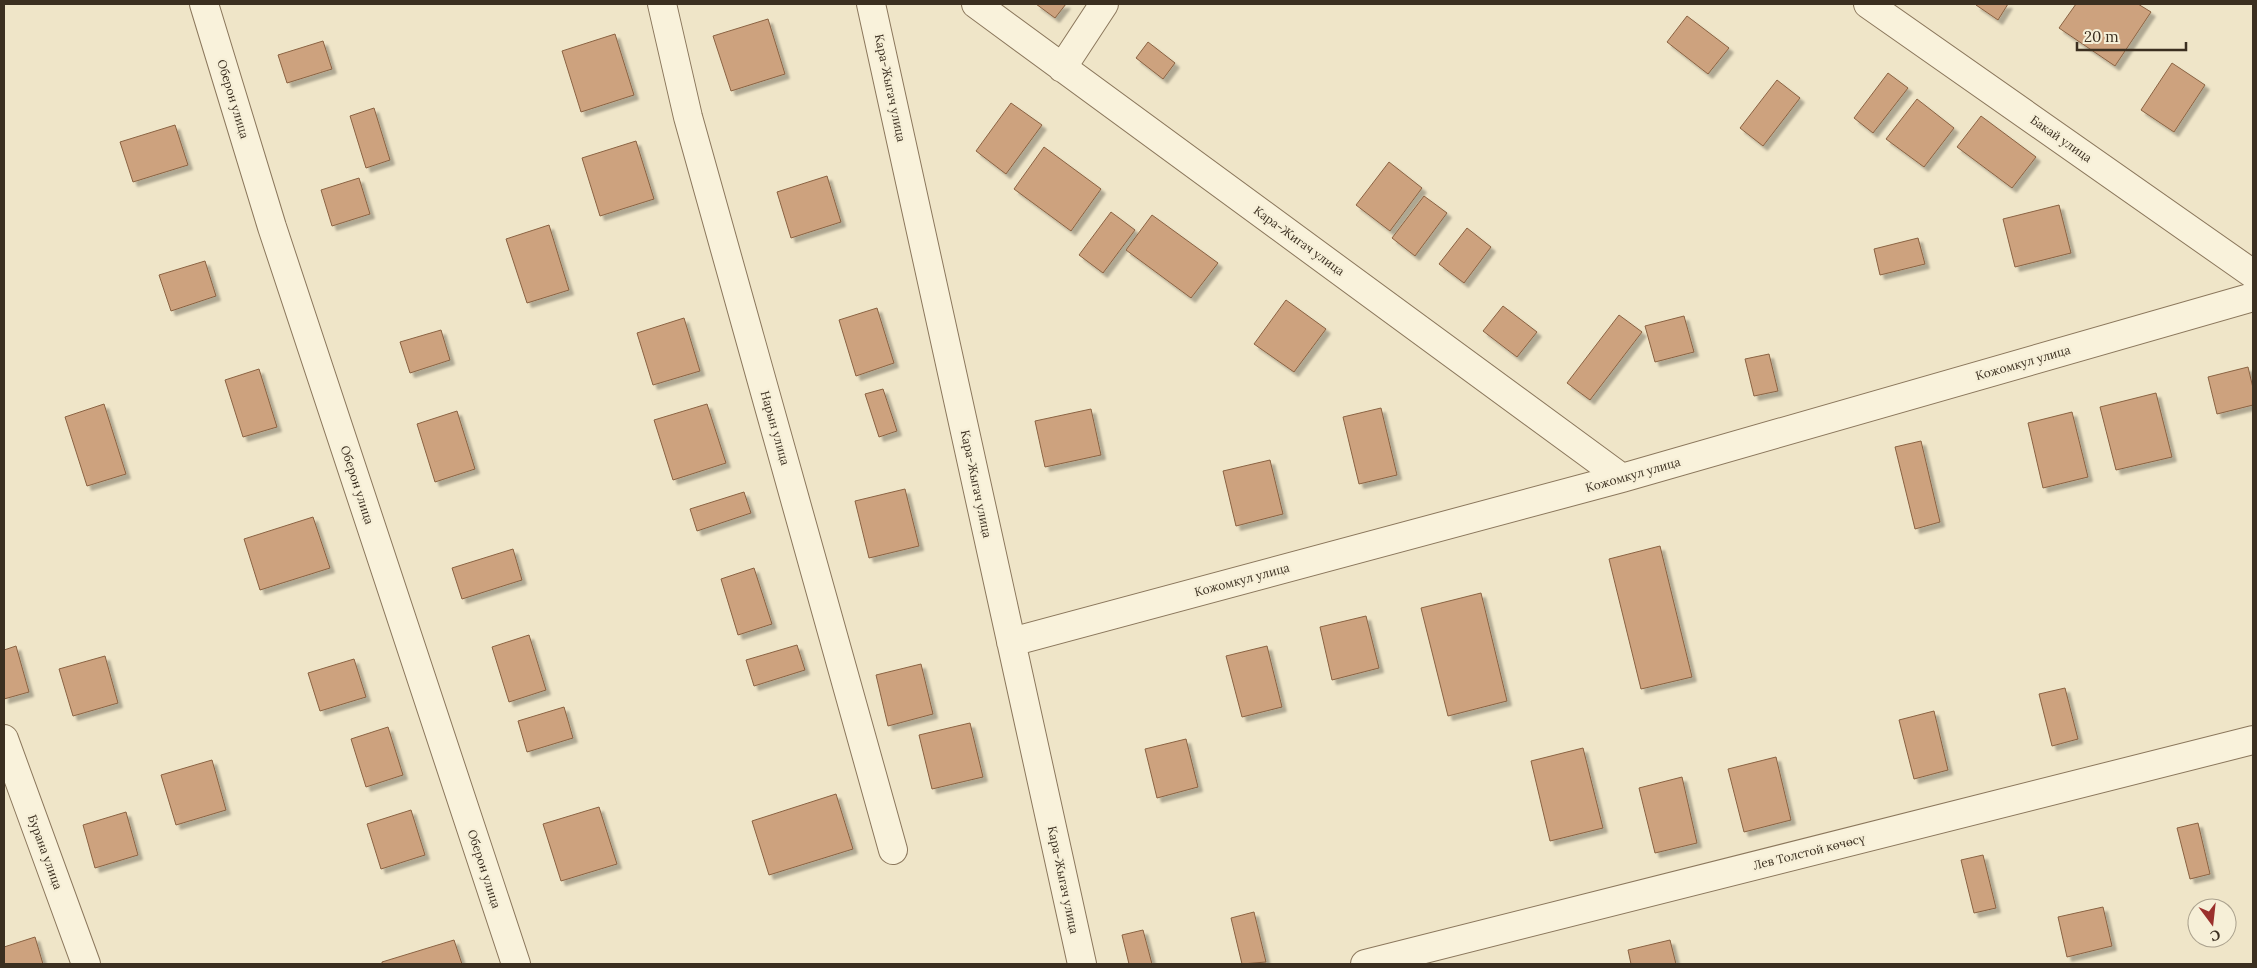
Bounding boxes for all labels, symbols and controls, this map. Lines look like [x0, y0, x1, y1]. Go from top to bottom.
scale bar [2077, 20, 2186, 52]
text: 20 m [2084, 27, 2119, 46]
street label: Кара-Жыгач улица [872, 33, 909, 143]
street label: Оберон улица [214, 58, 253, 140]
street label: Бакай улица [2028, 112, 2095, 165]
street label: Кара-Жигач улица [1251, 203, 1348, 279]
street label: Кожомкул улица [1974, 342, 2072, 383]
street label: Нарын улица [758, 389, 793, 467]
street label: Кара-Жыгач улица [958, 429, 995, 539]
street label: Оберон улица [338, 444, 377, 526]
street label: Кожомкул улица [1584, 454, 1682, 495]
street label: Кожомкул улица [1193, 560, 1291, 599]
street label: Бурана улица [25, 812, 66, 891]
street label: Кара-Жыгач улица [1045, 825, 1082, 935]
street label: Оберон улица [465, 828, 504, 910]
street label: Лев Толстой көчөсү [1751, 830, 1867, 873]
north arrow [2187, 898, 2237, 948]
text: С [2208, 926, 2222, 946]

